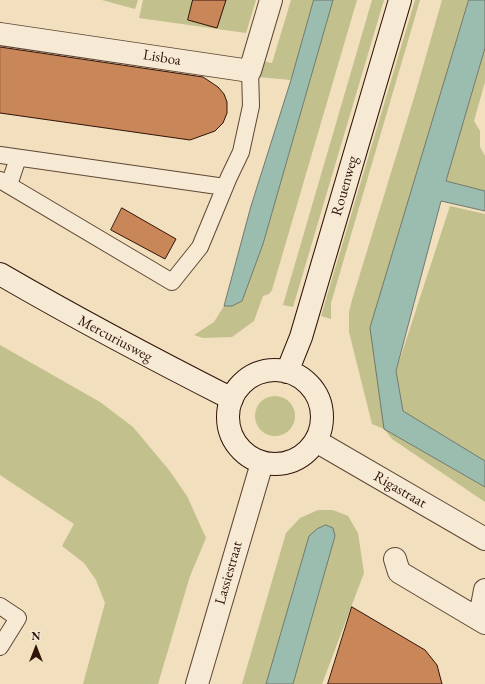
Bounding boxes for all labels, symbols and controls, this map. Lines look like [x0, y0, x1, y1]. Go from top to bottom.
street label: Lisboa [142, 46, 182, 70]
street label: Rouenweg [328, 154, 362, 218]
street label: Mercuriusweg [75, 312, 155, 366]
street label: Rigastraat [370, 468, 430, 512]
street label: Lassiestraat [211, 539, 247, 607]
north arrow [16, 628, 56, 668]
text: N [32, 629, 40, 643]

